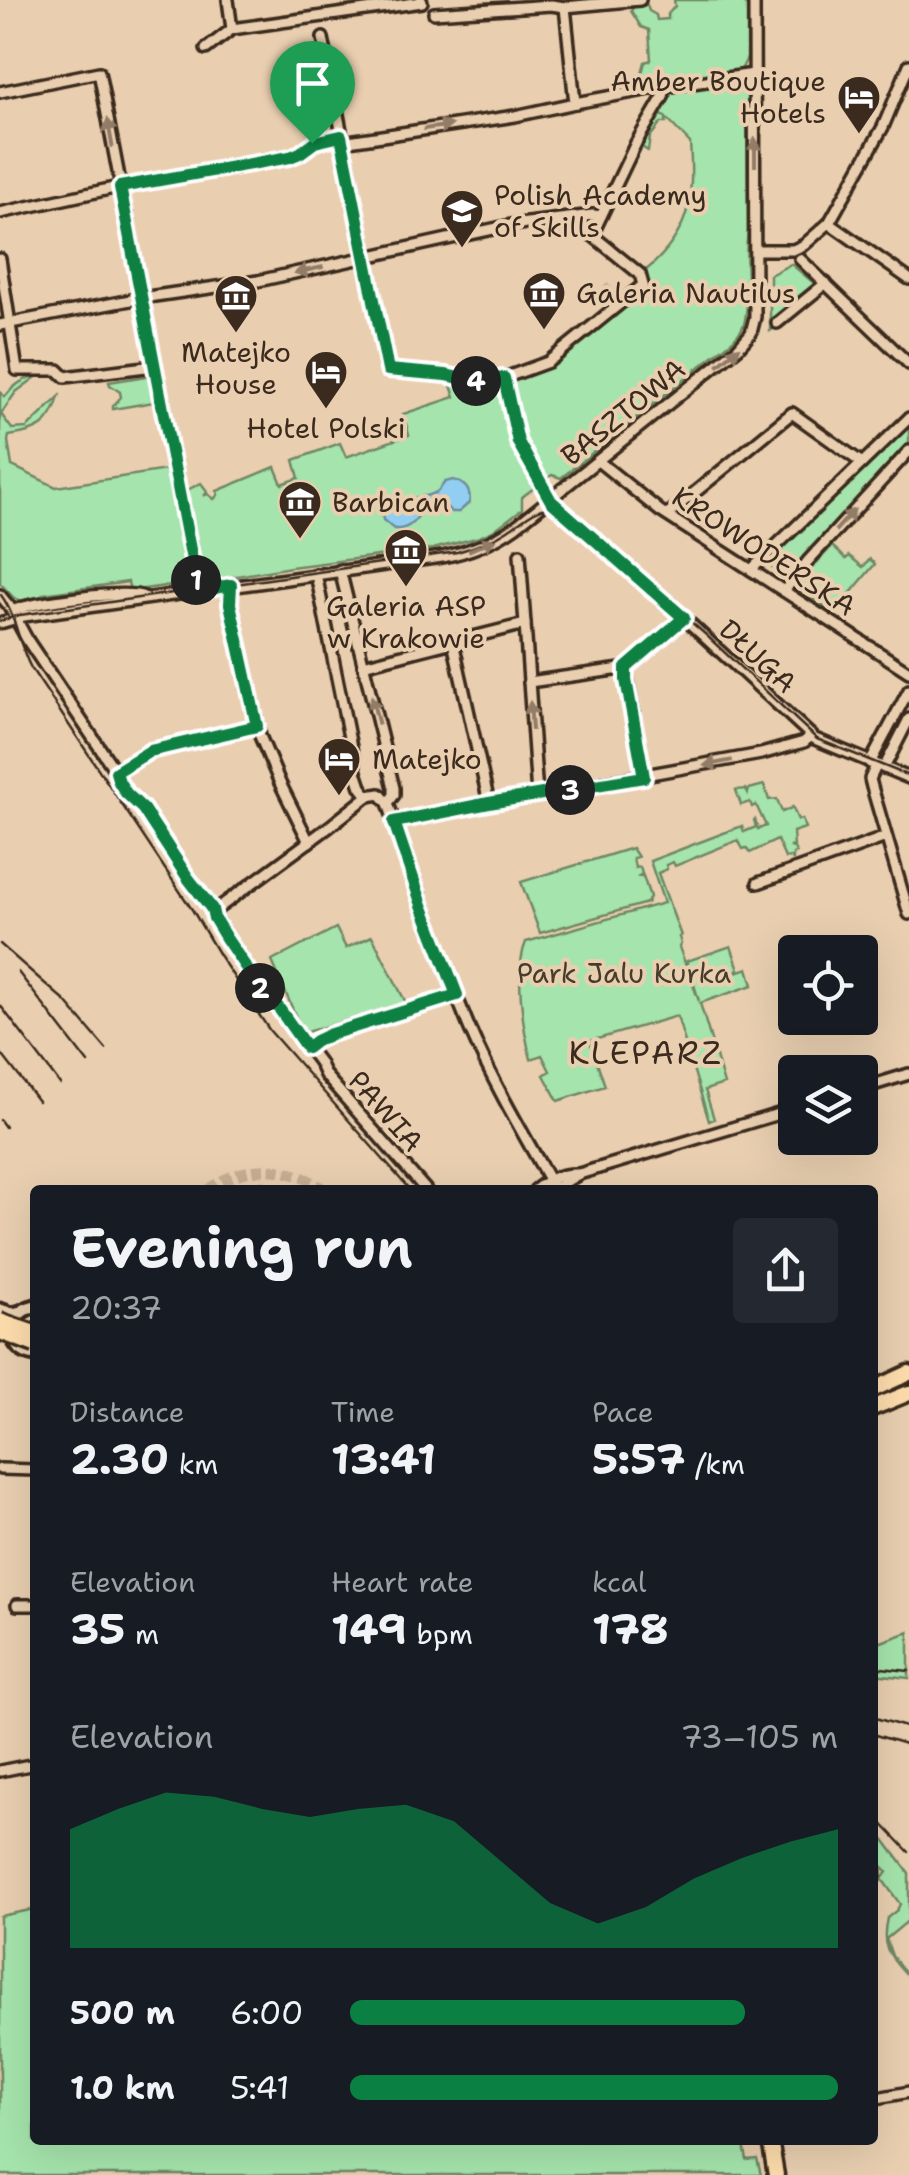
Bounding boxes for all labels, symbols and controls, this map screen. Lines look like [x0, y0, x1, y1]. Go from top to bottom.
pin [270, 41, 355, 144]
icon: arrive [285, 56, 340, 111]
place label: Amber Boutique Hotels [611, 62, 826, 132]
hotel icon: Amber Boutique Hotels [836, 74, 882, 135]
one-way arrow [102, 116, 117, 148]
one-way arrow [423, 119, 455, 135]
one-way arrow [747, 136, 763, 168]
place label: Polish Academy of Skills [494, 176, 707, 246]
school or university icon: Polish Academy of Skills [439, 188, 485, 249]
one-way arrow [293, 263, 324, 278]
museum icon: Galeria Nautilus [521, 270, 567, 331]
museum icon: Matejko House [213, 273, 259, 334]
place label: Galeria Nautilus [576, 274, 796, 312]
place label: Matejko House [181, 333, 291, 403]
one-way arrow [716, 346, 741, 367]
hotel icon: Hotel Polski [303, 349, 349, 410]
street label: BASZTOWA [553, 350, 693, 474]
pin: 4 [451, 356, 501, 406]
text: 4 [466, 362, 486, 400]
place label: Hotel Polski [246, 409, 406, 447]
street label: KROWODERSKA [665, 477, 863, 625]
museum icon: Barbican [277, 479, 323, 540]
place label: Barbican [332, 483, 449, 521]
one-way arrow [833, 508, 856, 532]
museum icon: Galeria ASP w Krakowie [383, 527, 429, 588]
one-way arrow [467, 537, 497, 553]
pin: 1 [171, 555, 221, 605]
text: 1 [190, 561, 202, 599]
place label: Galeria ASP w Krakowie [326, 587, 486, 657]
street label: DŁUGA [711, 610, 805, 702]
one-way arrow [366, 694, 382, 725]
one-way arrow [523, 699, 539, 731]
hotel icon: Matejko [316, 736, 362, 797]
place label: Matejko [372, 740, 482, 778]
one-way arrow [703, 755, 734, 771]
pin: 3 [545, 765, 595, 815]
text: 3 [560, 771, 580, 809]
map controls [778, 935, 878, 1155]
button: locate [778, 935, 878, 1035]
park label: Park Jalu Kurka [517, 954, 731, 992]
pin: 2 [235, 963, 285, 1013]
text: 2 [250, 969, 270, 1007]
district label: KLEPARZ [569, 1031, 723, 1074]
button: layers [778, 1055, 878, 1155]
street label: PAWIA [340, 1062, 432, 1160]
text: Evening run [70, 1211, 413, 1285]
button: share [733, 1218, 838, 1323]
text: 20:37 [70, 1286, 162, 1329]
text: Distance [70, 1393, 185, 1431]
text: Time [331, 1393, 395, 1431]
text: Pace [592, 1393, 654, 1431]
text: 2.30 [70, 1431, 169, 1487]
text: 13:41 [331, 1431, 436, 1487]
text: 5:57 [592, 1431, 685, 1487]
text: km [169, 1445, 218, 1483]
text: /km [685, 1445, 745, 1483]
text: Elevation [70, 1563, 195, 1601]
text: Heart rate [331, 1563, 474, 1601]
text: kcal [592, 1563, 646, 1601]
text: 35 [70, 1601, 125, 1657]
text: 149 [331, 1601, 407, 1657]
text: 178 [592, 1601, 669, 1657]
text: m [125, 1615, 159, 1653]
text: bpm [407, 1615, 473, 1653]
text: Elevation [70, 1715, 213, 1758]
text: 73–105 m [680, 1715, 838, 1758]
text: 500 m [70, 1991, 175, 2034]
text: 6:00 [230, 1991, 304, 2034]
text: 1.0 km [70, 2066, 175, 2109]
text: 5:41 [230, 2066, 289, 2109]

